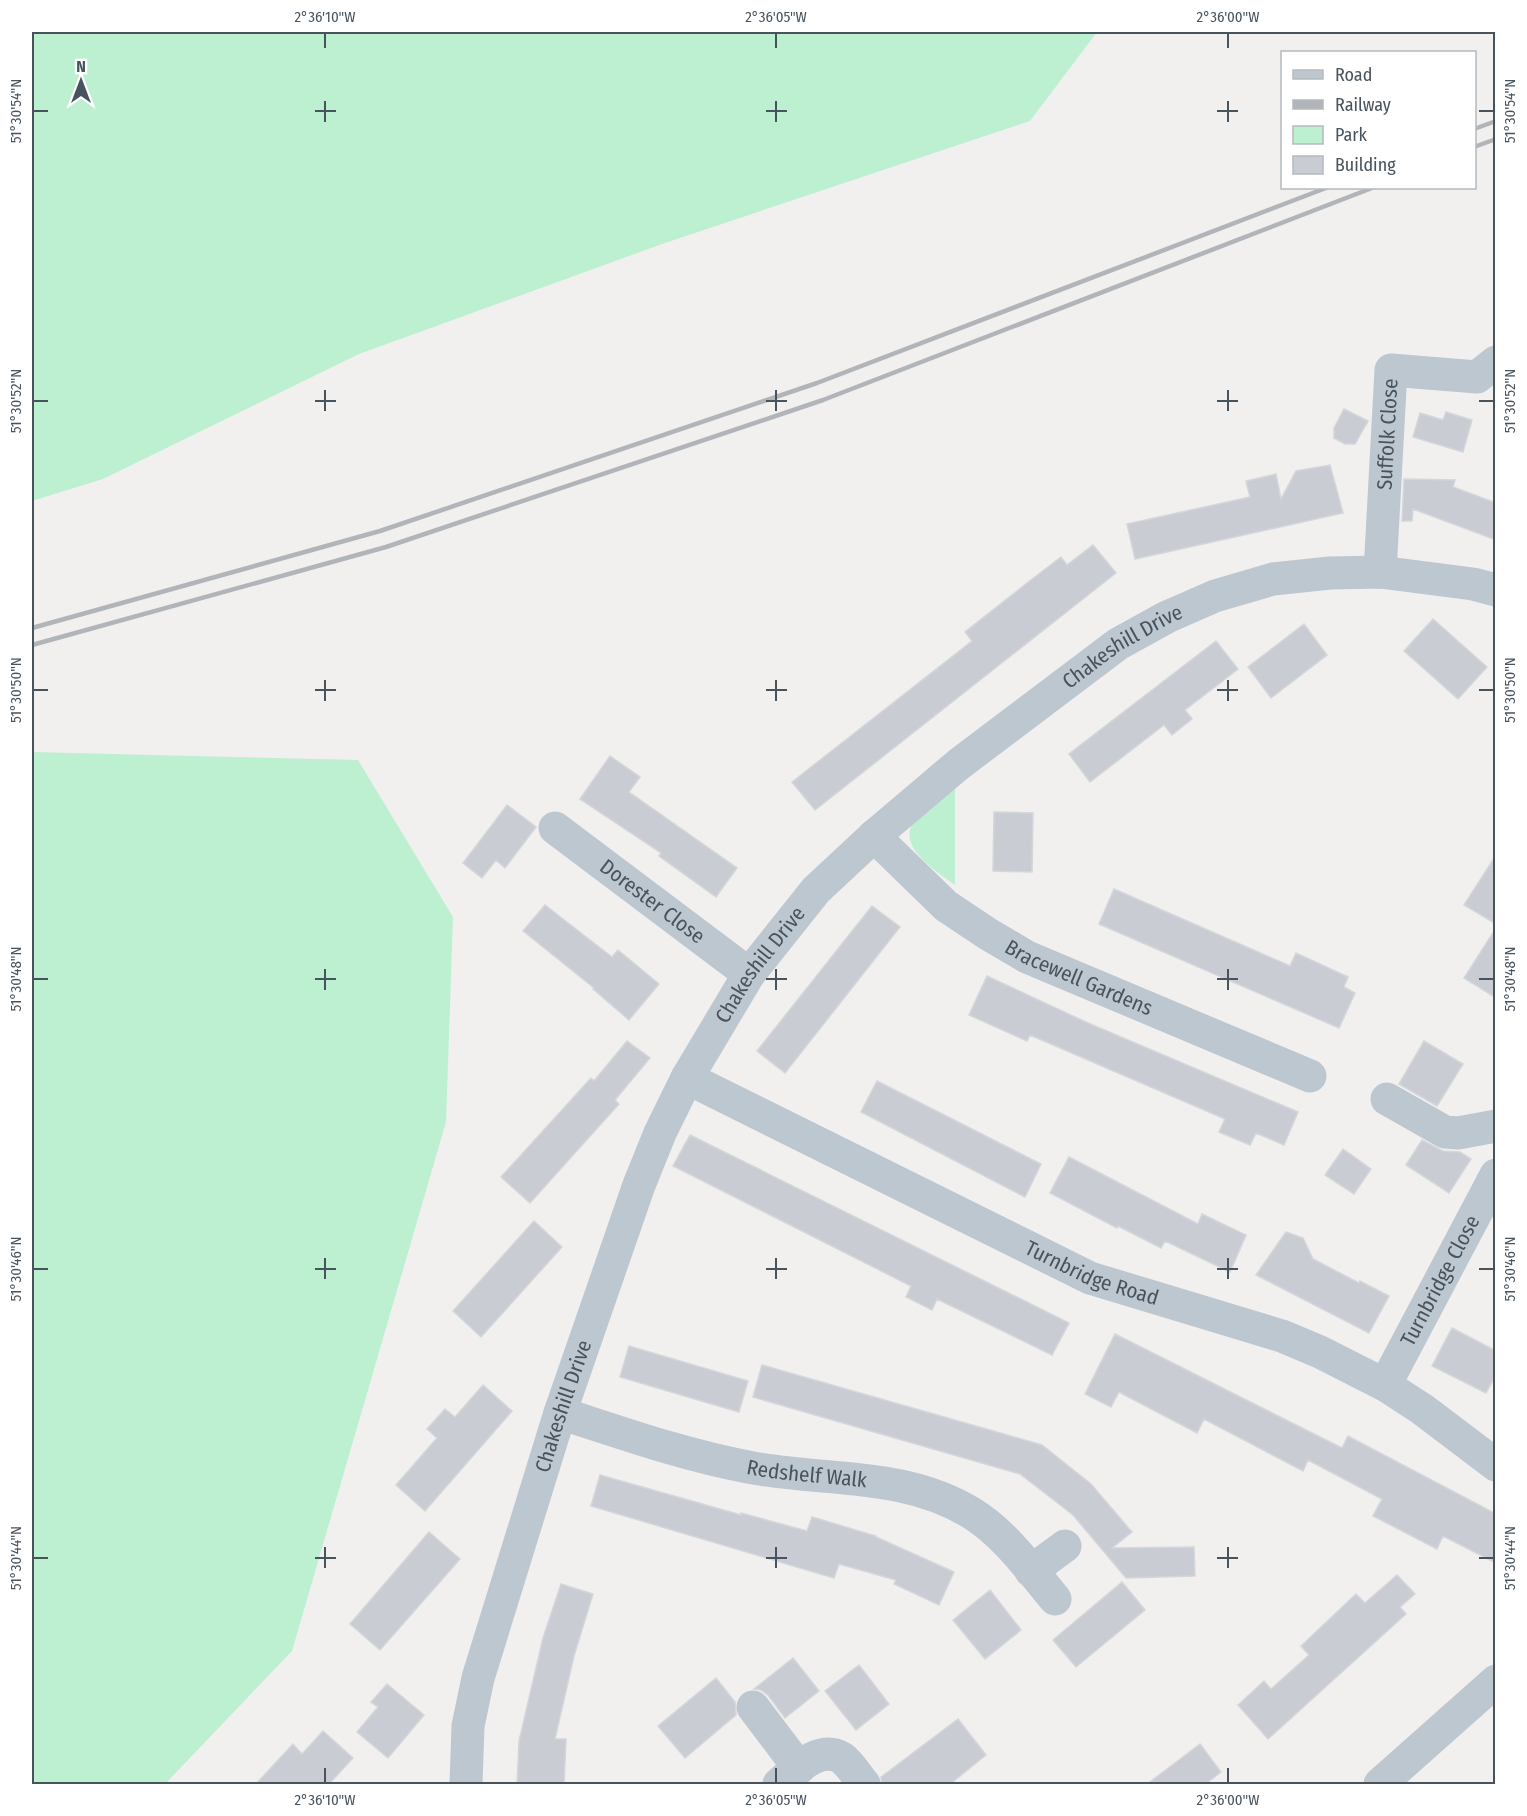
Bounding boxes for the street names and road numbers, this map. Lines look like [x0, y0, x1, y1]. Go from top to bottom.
street label: Suffolk Close [1371, 378, 1404, 491]
street label: Chakeshill Drive [1057, 599, 1186, 694]
street label: Dorester Close [595, 853, 710, 949]
street label: Chakeshill Drive [710, 901, 811, 1028]
street label: Bracewell Gardens [1000, 934, 1157, 1021]
street label: Turnbridge Close [1395, 1211, 1485, 1351]
street label: Turnbridge Road [1021, 1235, 1162, 1311]
street label: Chakeshill Drive [529, 1337, 597, 1475]
street label: Redshelf Walk [745, 1454, 868, 1493]

